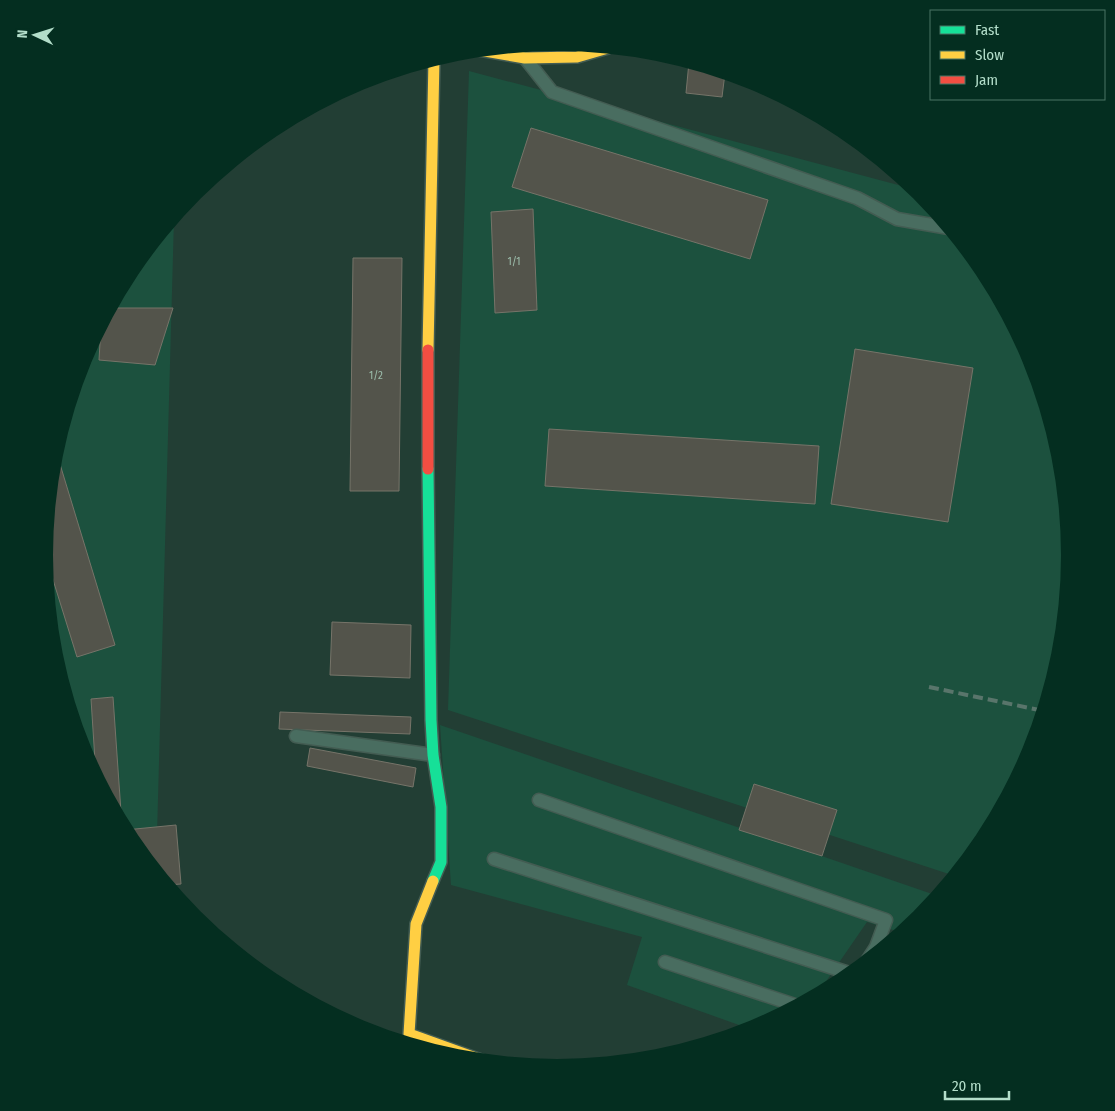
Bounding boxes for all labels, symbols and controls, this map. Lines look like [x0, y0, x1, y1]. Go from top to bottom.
north arrow [10, 10, 60, 60]
legend [930, 10, 1105, 100]
text: Fast [975, 21, 999, 39]
text: N [14, 29, 31, 39]
text: Slow [975, 46, 1004, 64]
text: Jam [975, 71, 998, 89]
house number: 1/1 [507, 255, 521, 268]
house number: 1/2 [369, 369, 383, 382]
scale bar [945, 1068, 1009, 1100]
text: 20 m [952, 1077, 982, 1095]

